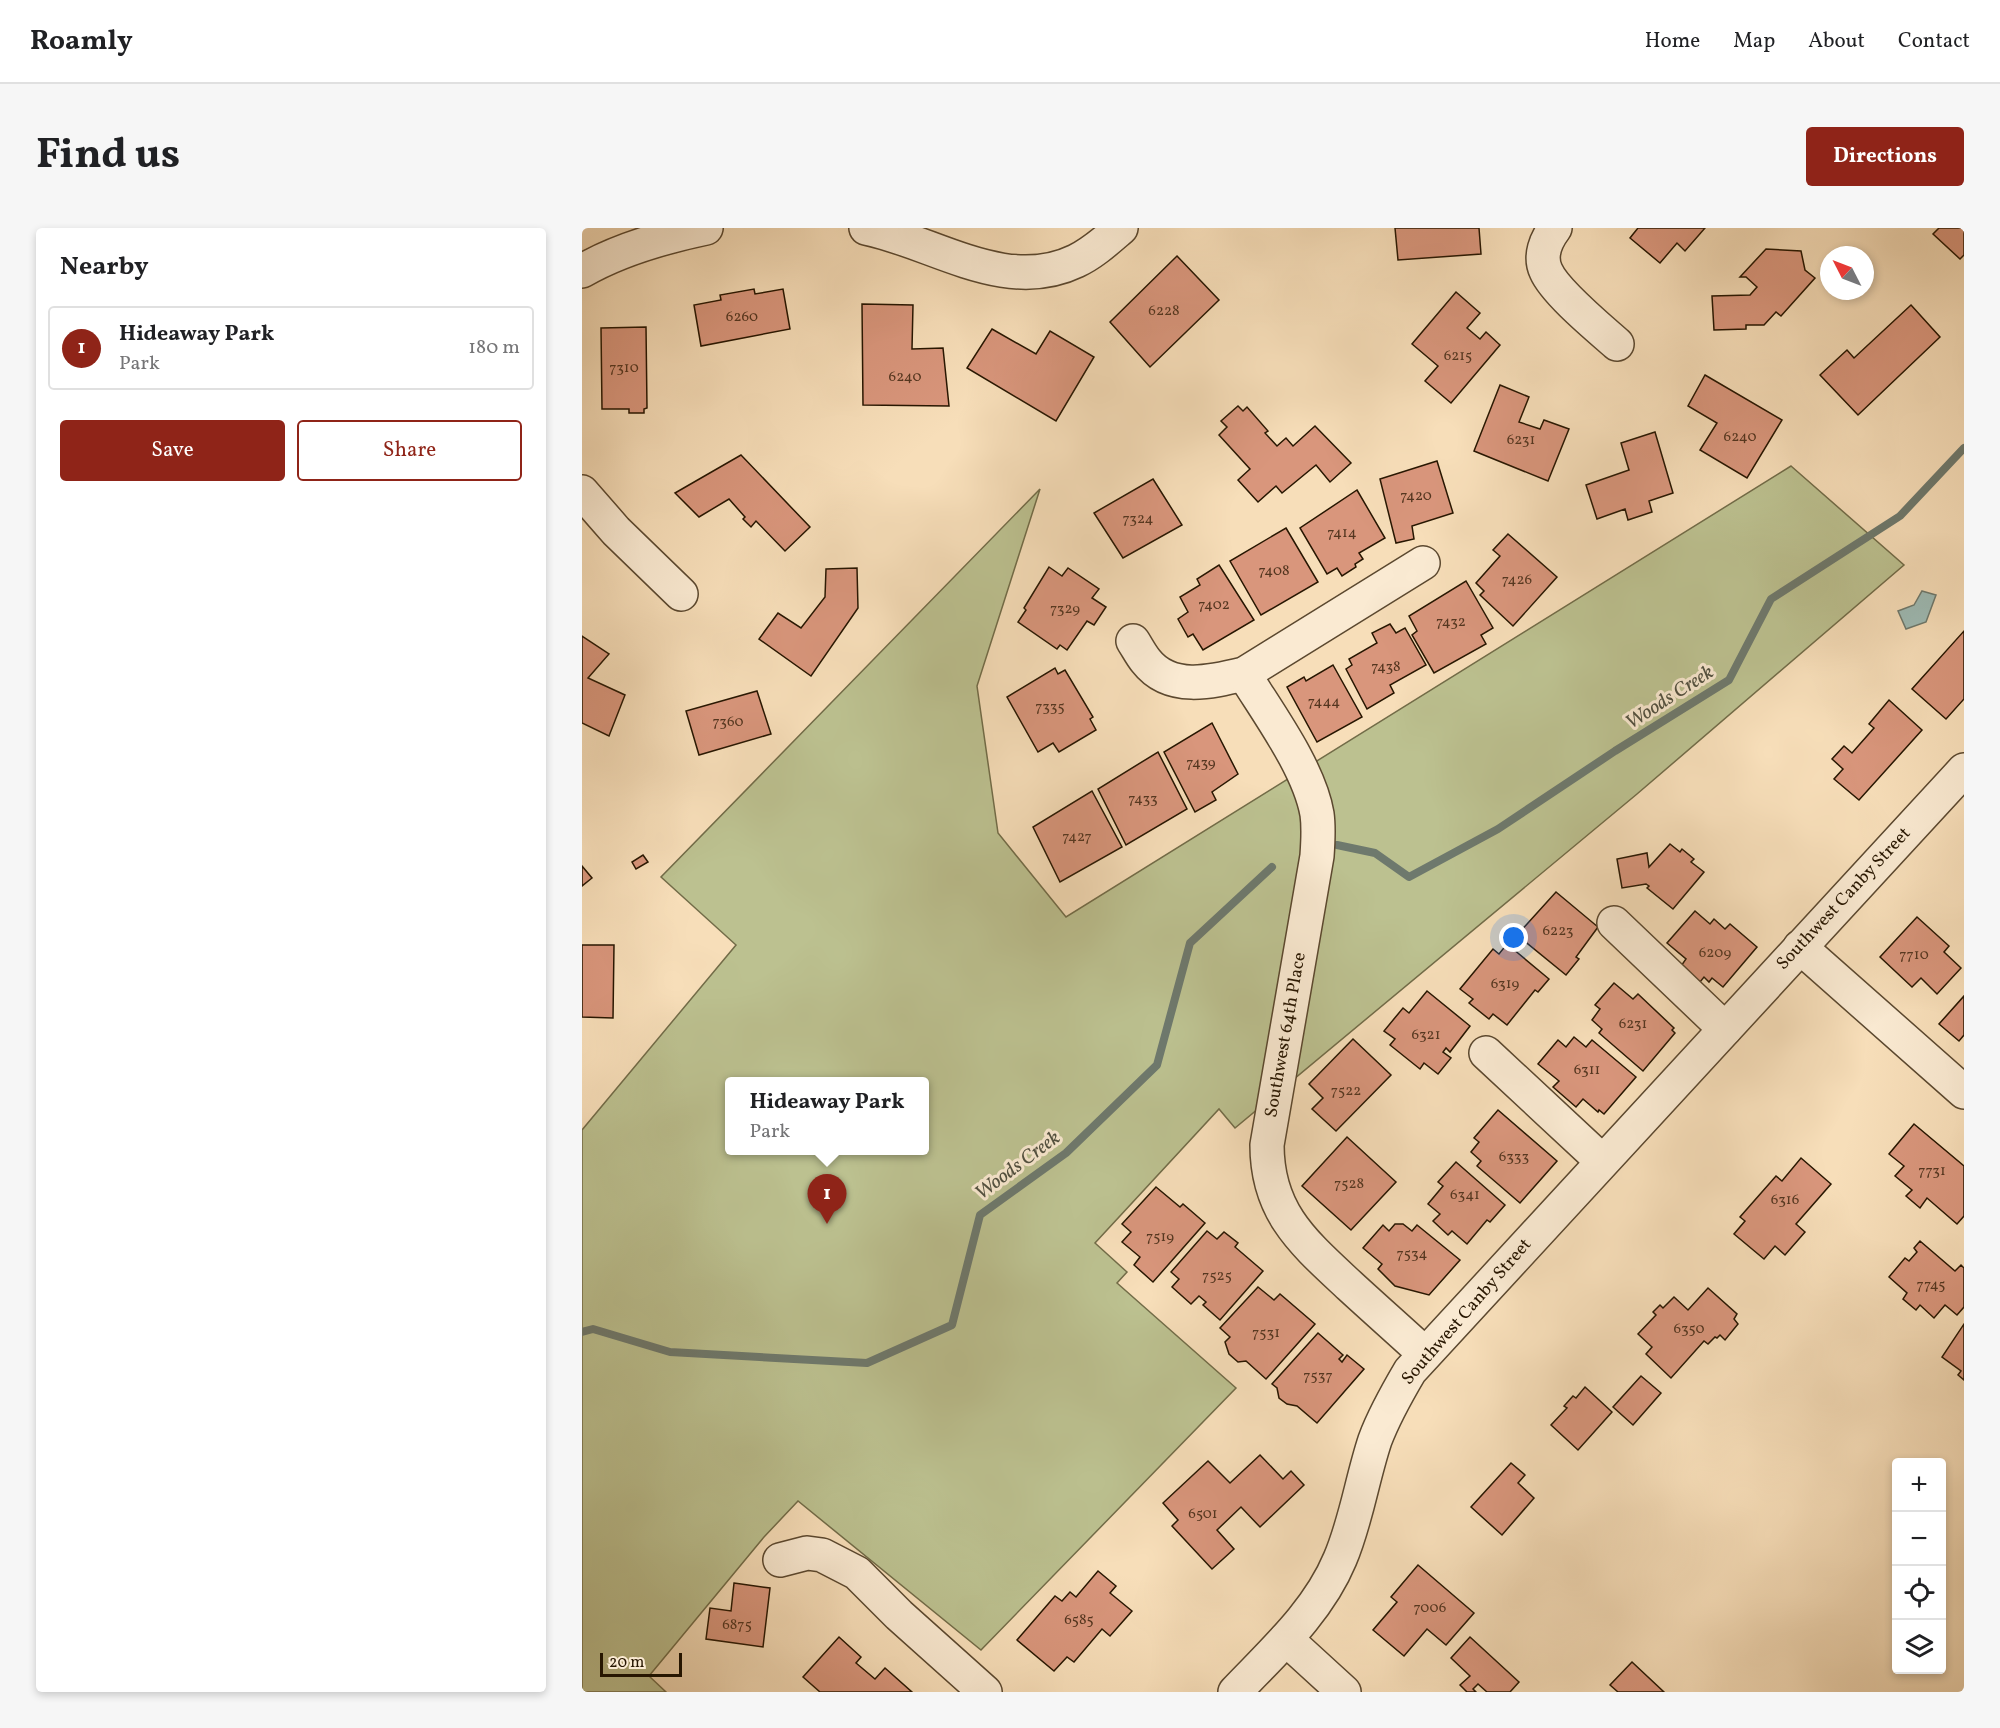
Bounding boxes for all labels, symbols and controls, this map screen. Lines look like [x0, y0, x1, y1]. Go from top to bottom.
text: Roamly [30, 22, 133, 61]
text: Home [1645, 27, 1700, 56]
text: Map [1733, 27, 1775, 56]
text: About [1808, 27, 1865, 56]
text: Contact [1898, 27, 1970, 56]
text: Find us [36, 127, 180, 186]
button: Directions [1806, 127, 1964, 186]
north arrow [1820, 246, 1874, 300]
text: Nearby [60, 249, 149, 285]
house number: 6228 [1148, 301, 1180, 322]
house number: 6260 [726, 307, 758, 328]
text: Hideaway Park [119, 319, 274, 350]
text: 1 [77, 334, 86, 362]
text: 180 m [468, 334, 520, 362]
house number: 6215 [1444, 346, 1472, 367]
text: Park [119, 350, 160, 378]
house number: 7310 [609, 358, 639, 379]
house number: 6240 [889, 367, 921, 388]
button: Save [60, 420, 285, 481]
button: Share [297, 420, 522, 481]
house number: 6240 [1724, 427, 1756, 448]
house number: 6231 [1507, 430, 1535, 451]
house number: 7420 [1400, 486, 1432, 507]
house number: 7324 [1122, 509, 1154, 530]
house number: 7414 [1327, 523, 1357, 544]
house number: 7408 [1258, 561, 1290, 582]
house number: 7426 [1502, 570, 1532, 591]
house number: 7402 [1198, 595, 1230, 616]
house number: 7329 [1050, 599, 1080, 620]
house number: 7432 [1436, 612, 1466, 633]
house number: 7438 [1371, 657, 1401, 678]
water label: Woods Creek [1620, 659, 1720, 737]
house number: 7444 [1308, 692, 1340, 713]
house number: 7335 [1035, 697, 1065, 718]
house number: 7360 [712, 712, 744, 733]
house number: 7439 [1186, 753, 1216, 774]
house number: 7433 [1128, 789, 1158, 810]
street label: Southwest Canby Street [1771, 822, 1917, 976]
house number: 7427 [1062, 827, 1092, 848]
house number: 6223 [1543, 921, 1573, 942]
your location [1499, 923, 1528, 952]
house number: 6209 [1699, 943, 1731, 964]
house number: 7710 [1899, 945, 1929, 966]
street label: Southwest 64th Place [1259, 950, 1313, 1120]
house number: 6319 [1491, 974, 1520, 995]
house number: 6231 [1619, 1014, 1647, 1035]
house number: 6321 [1412, 1025, 1440, 1046]
house number: 6311 [1574, 1060, 1600, 1081]
popup [725, 1077, 929, 1155]
house number: 7522 [1331, 1081, 1361, 1102]
text: Hideaway Park [749, 1087, 905, 1118]
text: Park [749, 1118, 790, 1146]
water label: Woods Creek [970, 1125, 1066, 1207]
house number: 6333 [1499, 1147, 1529, 1168]
house number: 7731 [1918, 1161, 1946, 1182]
pin: 1 [808, 1174, 846, 1224]
house number: 7528 [1334, 1174, 1364, 1195]
house number: 6341 [1450, 1185, 1480, 1206]
house number: 6316 [1771, 1190, 1799, 1211]
house number: 7519 [1146, 1227, 1174, 1248]
street label: Southwest Canby Street [1396, 1233, 1538, 1391]
house number: 7534 [1396, 1244, 1428, 1265]
house number: 7525 [1202, 1266, 1232, 1287]
house number: 7745 [1917, 1275, 1945, 1296]
house number: 6350 [1673, 1319, 1705, 1340]
house number: 7531 [1252, 1323, 1280, 1344]
house number: 7537 [1303, 1366, 1333, 1387]
map controls [1892, 1458, 1946, 1674]
button: + [1892, 1458, 1946, 1512]
house number: 6501 [1188, 1504, 1218, 1525]
button: − [1892, 1512, 1946, 1566]
button: locate [1892, 1566, 1946, 1620]
house number: 7006 [1414, 1598, 1446, 1619]
house number: 6585 [1064, 1610, 1094, 1631]
house number: 6875 [722, 1615, 752, 1636]
button: layers [1892, 1620, 1946, 1674]
scale bar [600, 1650, 682, 1678]
text: 20 m [609, 1652, 644, 1674]

